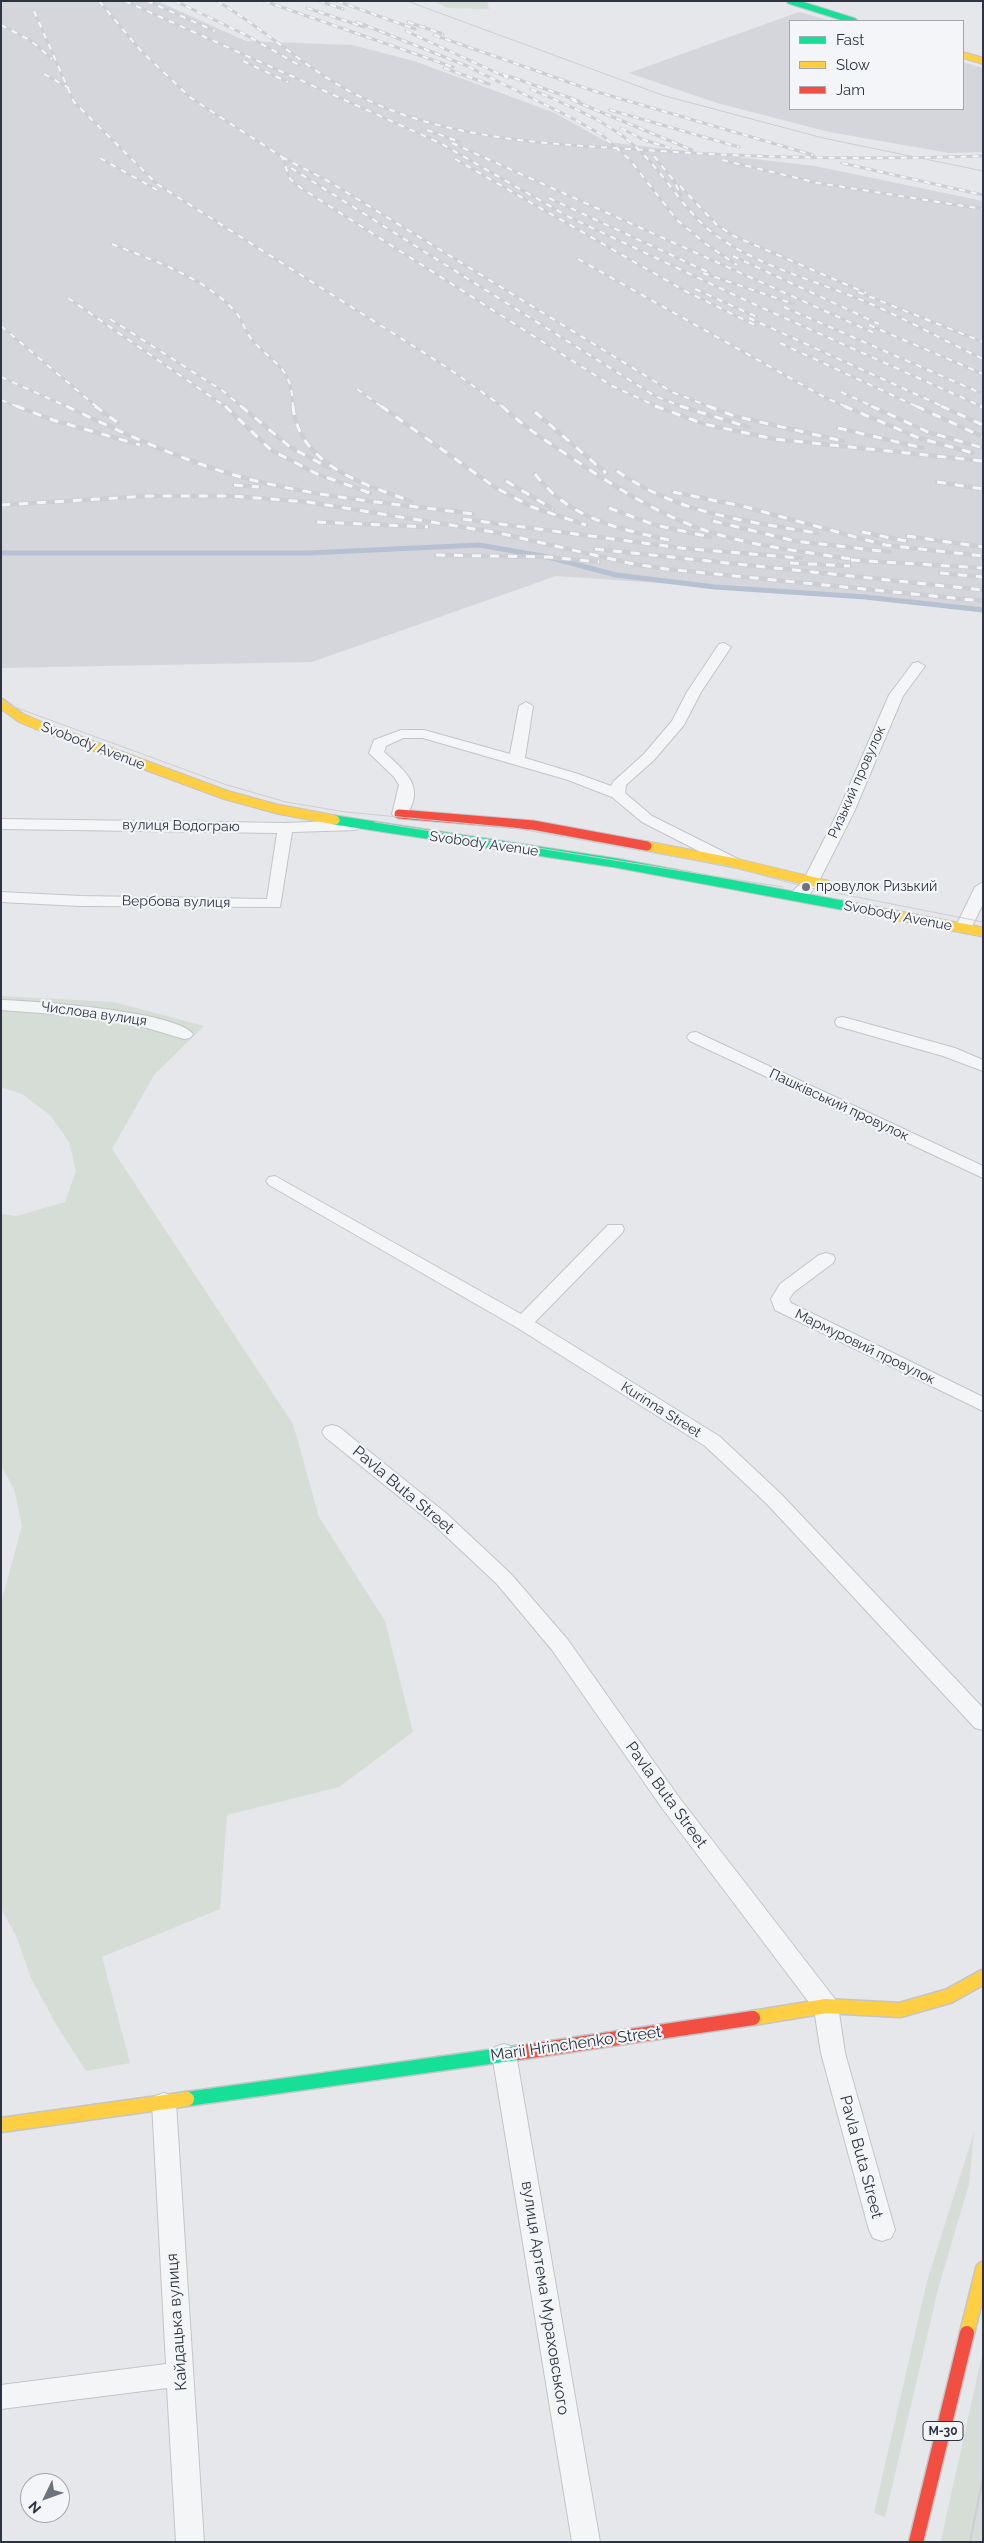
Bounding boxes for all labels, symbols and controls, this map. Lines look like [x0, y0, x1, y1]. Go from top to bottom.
legend [789, 20, 964, 110]
text: Fast [836, 31, 864, 49]
text: Slow [836, 56, 870, 74]
text: Jam [836, 81, 865, 99]
street label: Svobody Avenue [39, 718, 147, 774]
street label: Ризький провулок [825, 723, 889, 841]
street label: вулиця Водограю [122, 817, 240, 835]
street label: Svobody Avenue [428, 828, 540, 860]
place label: провулок Ризький [816, 879, 937, 895]
marker: провулок Ризький [800, 881, 812, 893]
street label: Вербова вулиця [122, 893, 230, 911]
street label: Svobody Avenue [843, 897, 953, 935]
street label: Числова вулиця [40, 998, 148, 1030]
street label: Пашківський провулок [766, 1065, 912, 1145]
street label: Мармуровий провулок [792, 1306, 938, 1388]
street label: Kurinna Street [618, 1379, 704, 1441]
street label: Pavla Buta Street [348, 1442, 458, 1538]
street label: Pavla Buta Street [621, 1738, 711, 1852]
street label: Marii Hrinchenko Street [489, 2022, 663, 2066]
street label: Pavla Buta Street [835, 2093, 887, 2221]
street label: вулиця Артема Мураховського [517, 2180, 573, 2416]
street label: Кайдацька вулиця [163, 2253, 191, 2391]
road number: М-30 [923, 2422, 963, 2440]
north arrow [20, 2473, 70, 2523]
text: N [25, 2498, 44, 2517]

